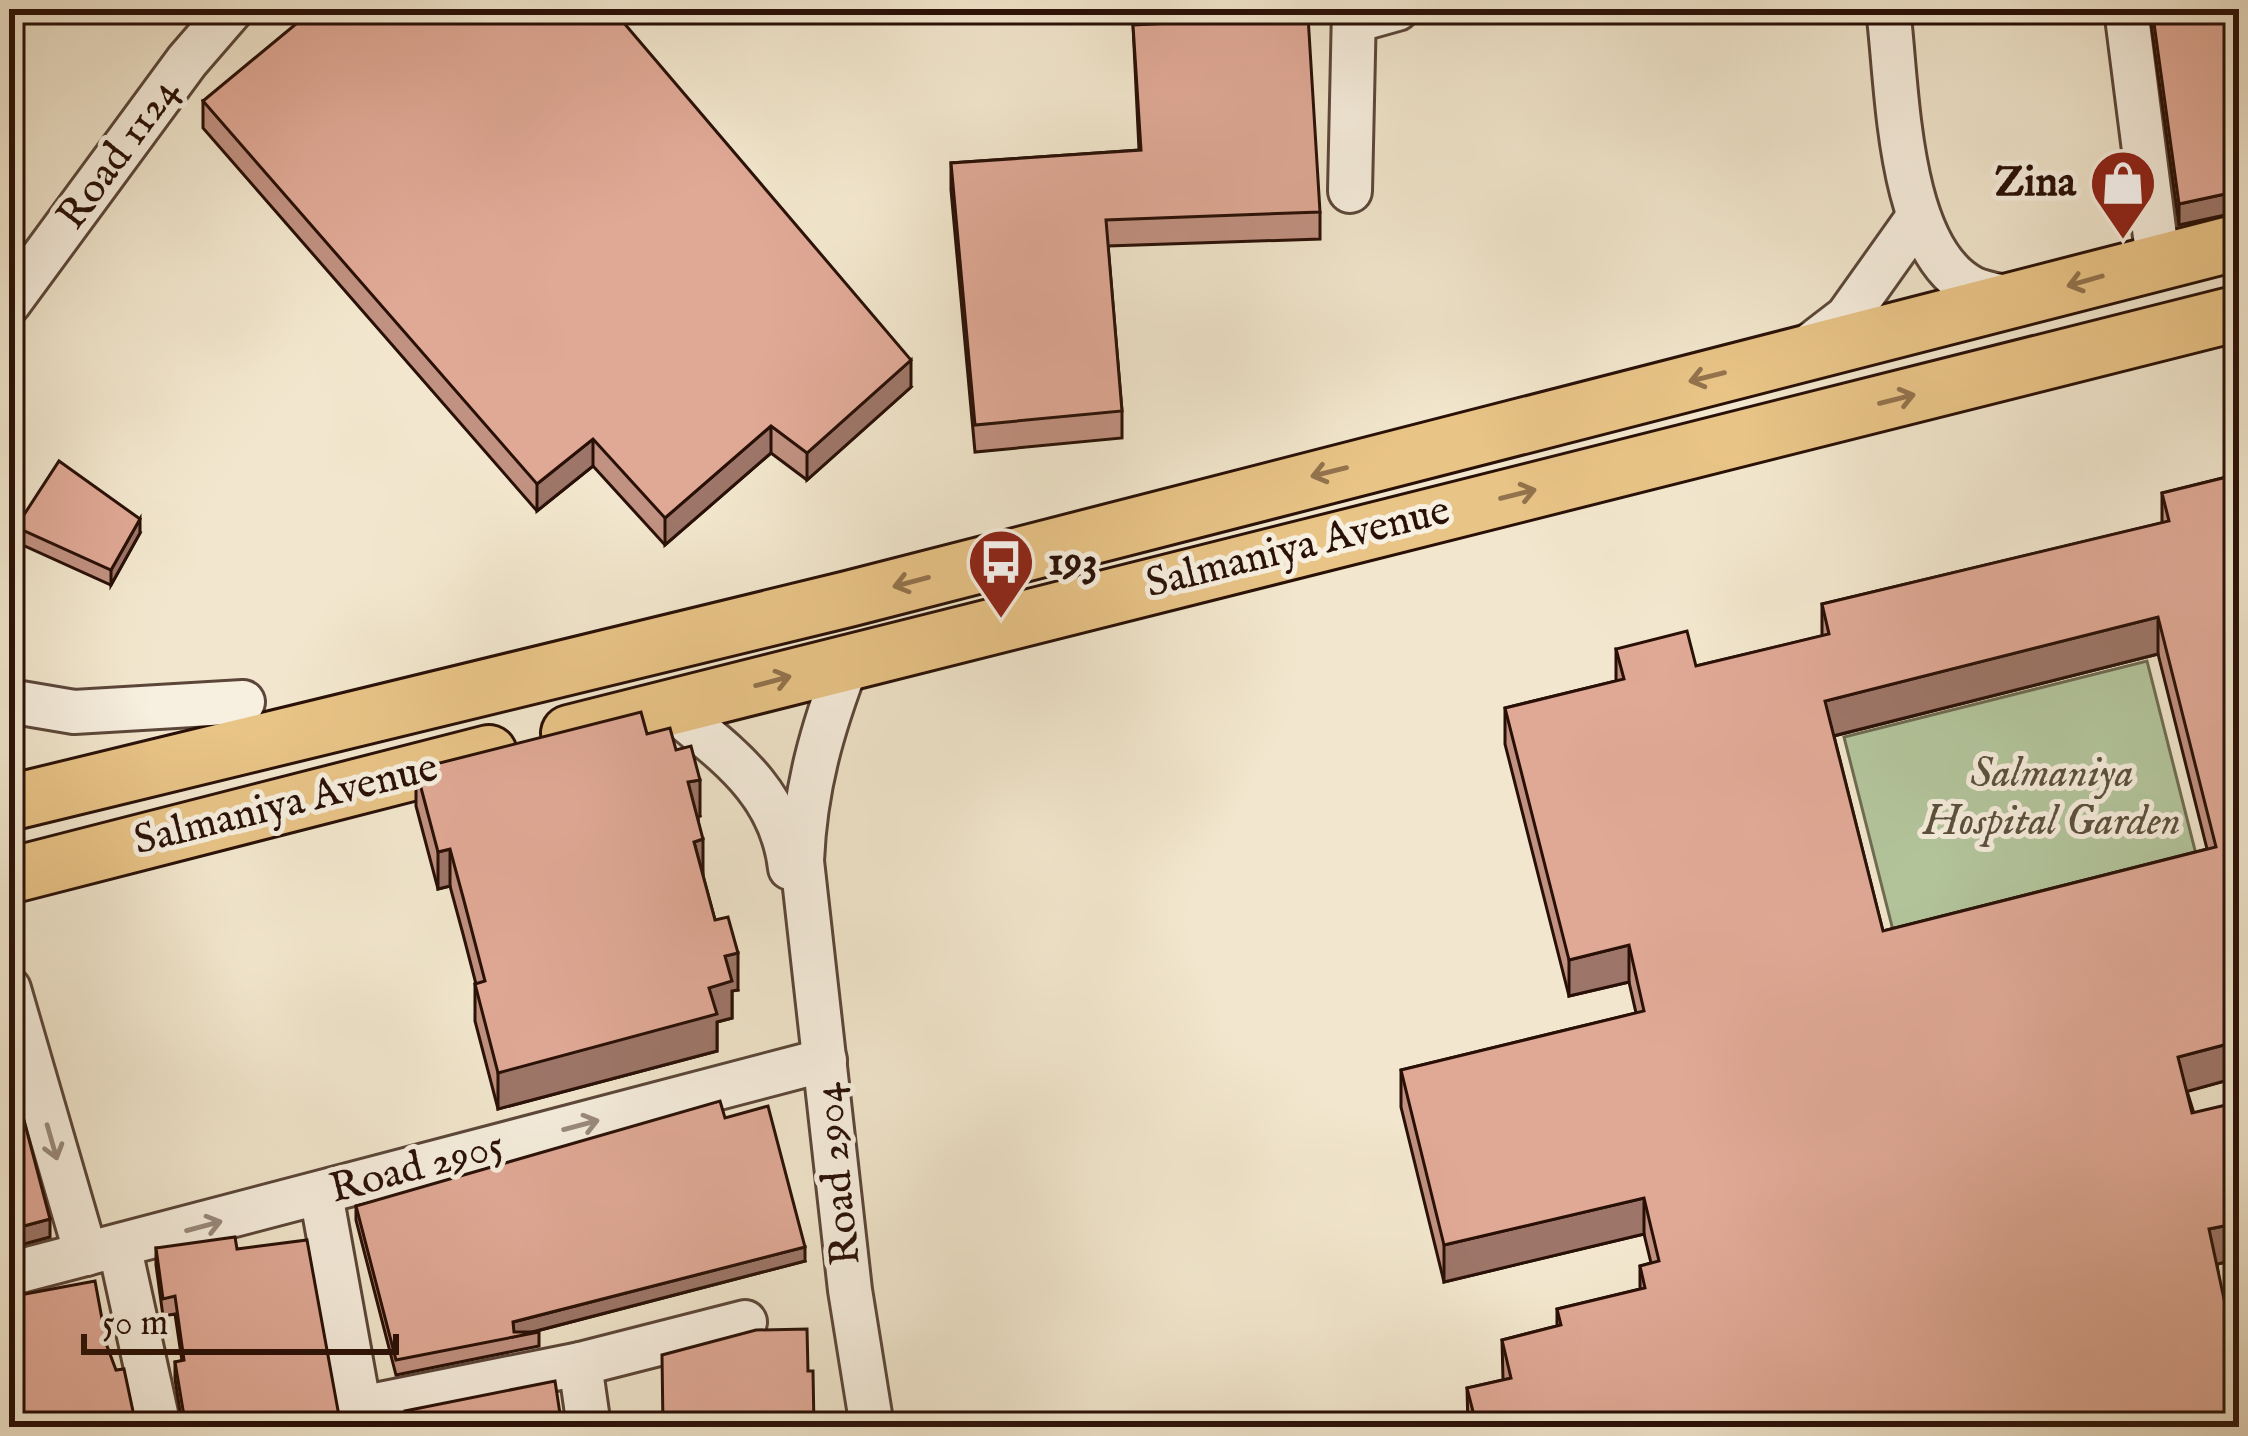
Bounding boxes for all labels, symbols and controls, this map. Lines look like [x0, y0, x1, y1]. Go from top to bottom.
street label: Road 1124 [46, 67, 192, 241]
shop icon: Zina [2088, 148, 2158, 242]
place label: Zina [1995, 157, 2077, 210]
one-way arrow [2067, 271, 2105, 293]
one-way arrow [1688, 367, 1726, 389]
one-way arrow [1877, 387, 1915, 409]
one-way arrow [1310, 463, 1348, 485]
one-way arrow [1499, 482, 1537, 504]
street label: Salmaniya Avenue [1141, 485, 1455, 611]
bus stop icon: 193 [966, 527, 1036, 621]
place label: 193 [1048, 536, 1098, 589]
one-way arrow [893, 573, 931, 595]
one-way arrow [754, 668, 792, 690]
street label: Salmaniya Avenue [129, 742, 443, 868]
park label: Salmaniya Hospital Garden [1921, 748, 2181, 849]
street label: Road 2904 [802, 1080, 874, 1268]
one-way arrow [561, 1113, 599, 1135]
street label: Road 2905 [324, 1119, 510, 1217]
one-way arrow [42, 1123, 64, 1161]
one-way arrow [184, 1214, 222, 1236]
scale bar [84, 1280, 396, 1354]
text: 50 m [102, 1301, 168, 1347]

